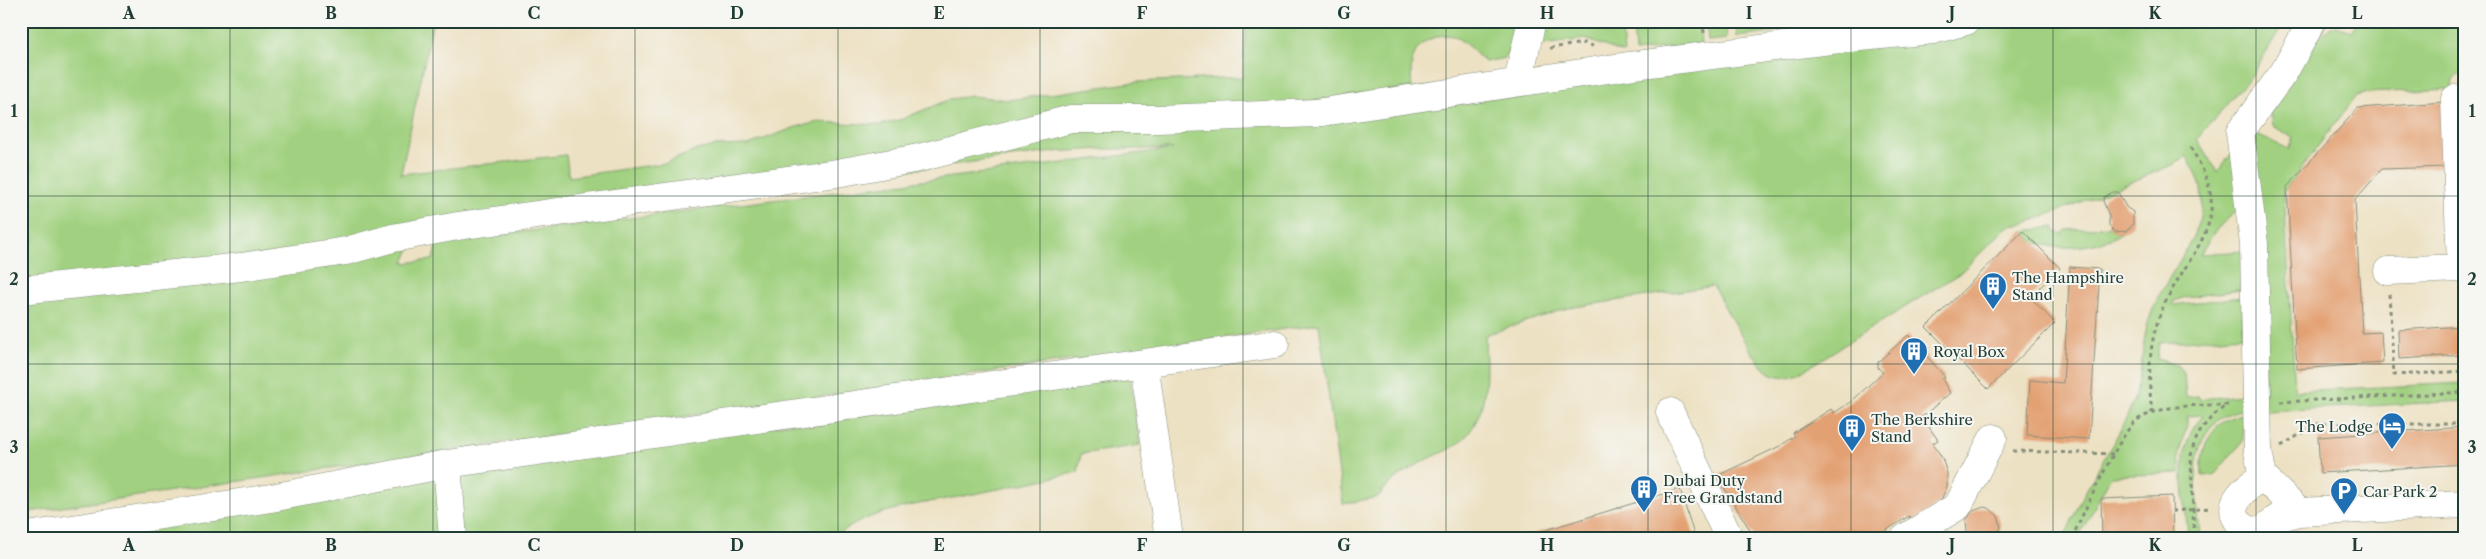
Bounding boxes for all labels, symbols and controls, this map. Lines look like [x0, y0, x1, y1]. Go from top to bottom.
text: A [122, 3, 136, 23]
text: B [325, 3, 337, 23]
text: C [528, 3, 540, 23]
text: D [730, 3, 744, 23]
text: E [933, 3, 945, 23]
text: F [1137, 3, 1148, 23]
text: G [1337, 3, 1351, 23]
text: H [1540, 3, 1554, 23]
text: I [1746, 3, 1753, 23]
text: J [1946, 3, 1955, 23]
text: K [2149, 3, 2163, 23]
text: L [2351, 3, 2363, 23]
text: 1 [10, 101, 18, 121]
text: 1 [2468, 101, 2476, 121]
place label: The Hampshire Stand [2012, 268, 2124, 304]
text: 2 [9, 269, 19, 289]
text: 2 [2467, 269, 2477, 289]
building icon: The Hampshire Stand [1978, 271, 2008, 310]
building icon: Royal Box [1899, 336, 1929, 375]
place label: Royal Box [1933, 342, 2005, 361]
place label: The Berkshire Stand [1871, 410, 1973, 446]
hotel icon: The Lodge [2377, 411, 2407, 450]
building icon: The Berkshire Stand [1837, 413, 1867, 452]
place label: The Lodge [2296, 417, 2373, 436]
text: 3 [9, 437, 19, 457]
text: 3 [2467, 437, 2477, 457]
place label: Dubai Duty Free Grandstand [1663, 471, 1783, 507]
building icon: Dubai Duty Free Grandstand [1629, 474, 1659, 513]
parking icon: Car Park 2 [2329, 476, 2359, 515]
place label: Car Park 2 [2363, 482, 2437, 501]
text: A [122, 535, 136, 555]
text: B [325, 535, 337, 555]
text: C [528, 535, 540, 555]
text: D [730, 535, 744, 555]
text: E [933, 535, 945, 555]
text: F [1137, 535, 1148, 555]
text: G [1337, 535, 1351, 555]
text: H [1540, 535, 1554, 555]
text: I [1746, 535, 1753, 555]
text: J [1946, 535, 1955, 555]
text: K [2149, 535, 2163, 555]
text: L [2351, 535, 2363, 555]

